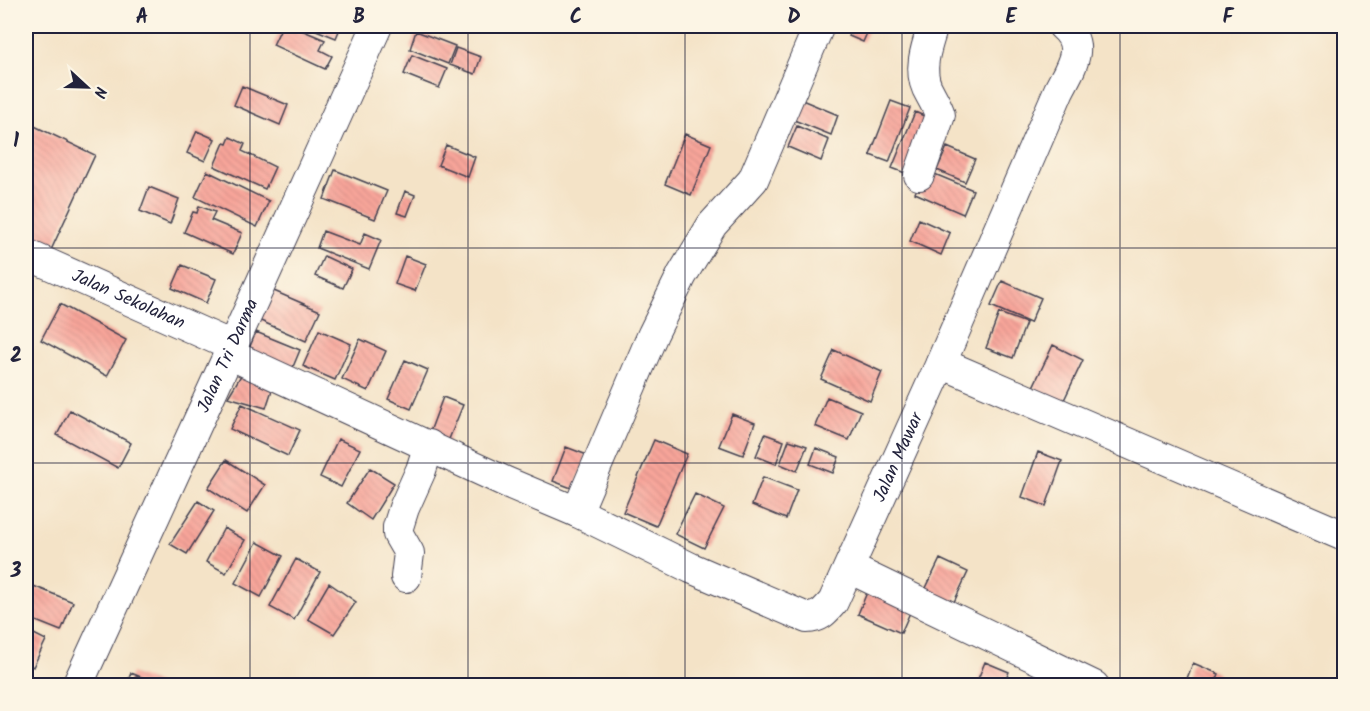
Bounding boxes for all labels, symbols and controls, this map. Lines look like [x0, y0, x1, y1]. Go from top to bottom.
text: A [136, 2, 148, 34]
text: B [353, 2, 365, 34]
text: C [570, 2, 582, 34]
text: D [787, 2, 801, 34]
text: E [1005, 2, 1017, 34]
text: F [1223, 2, 1235, 34]
north arrow [57, 57, 117, 117]
text: N [86, 83, 113, 101]
text: 1 [13, 126, 19, 158]
street label: Jalan Sekolahan [67, 262, 190, 338]
street label: Jalan Tri Darma [189, 294, 267, 418]
text: 2 [10, 341, 22, 373]
street label: Jalan Mawar [865, 407, 932, 507]
text: 3 [10, 556, 22, 588]

